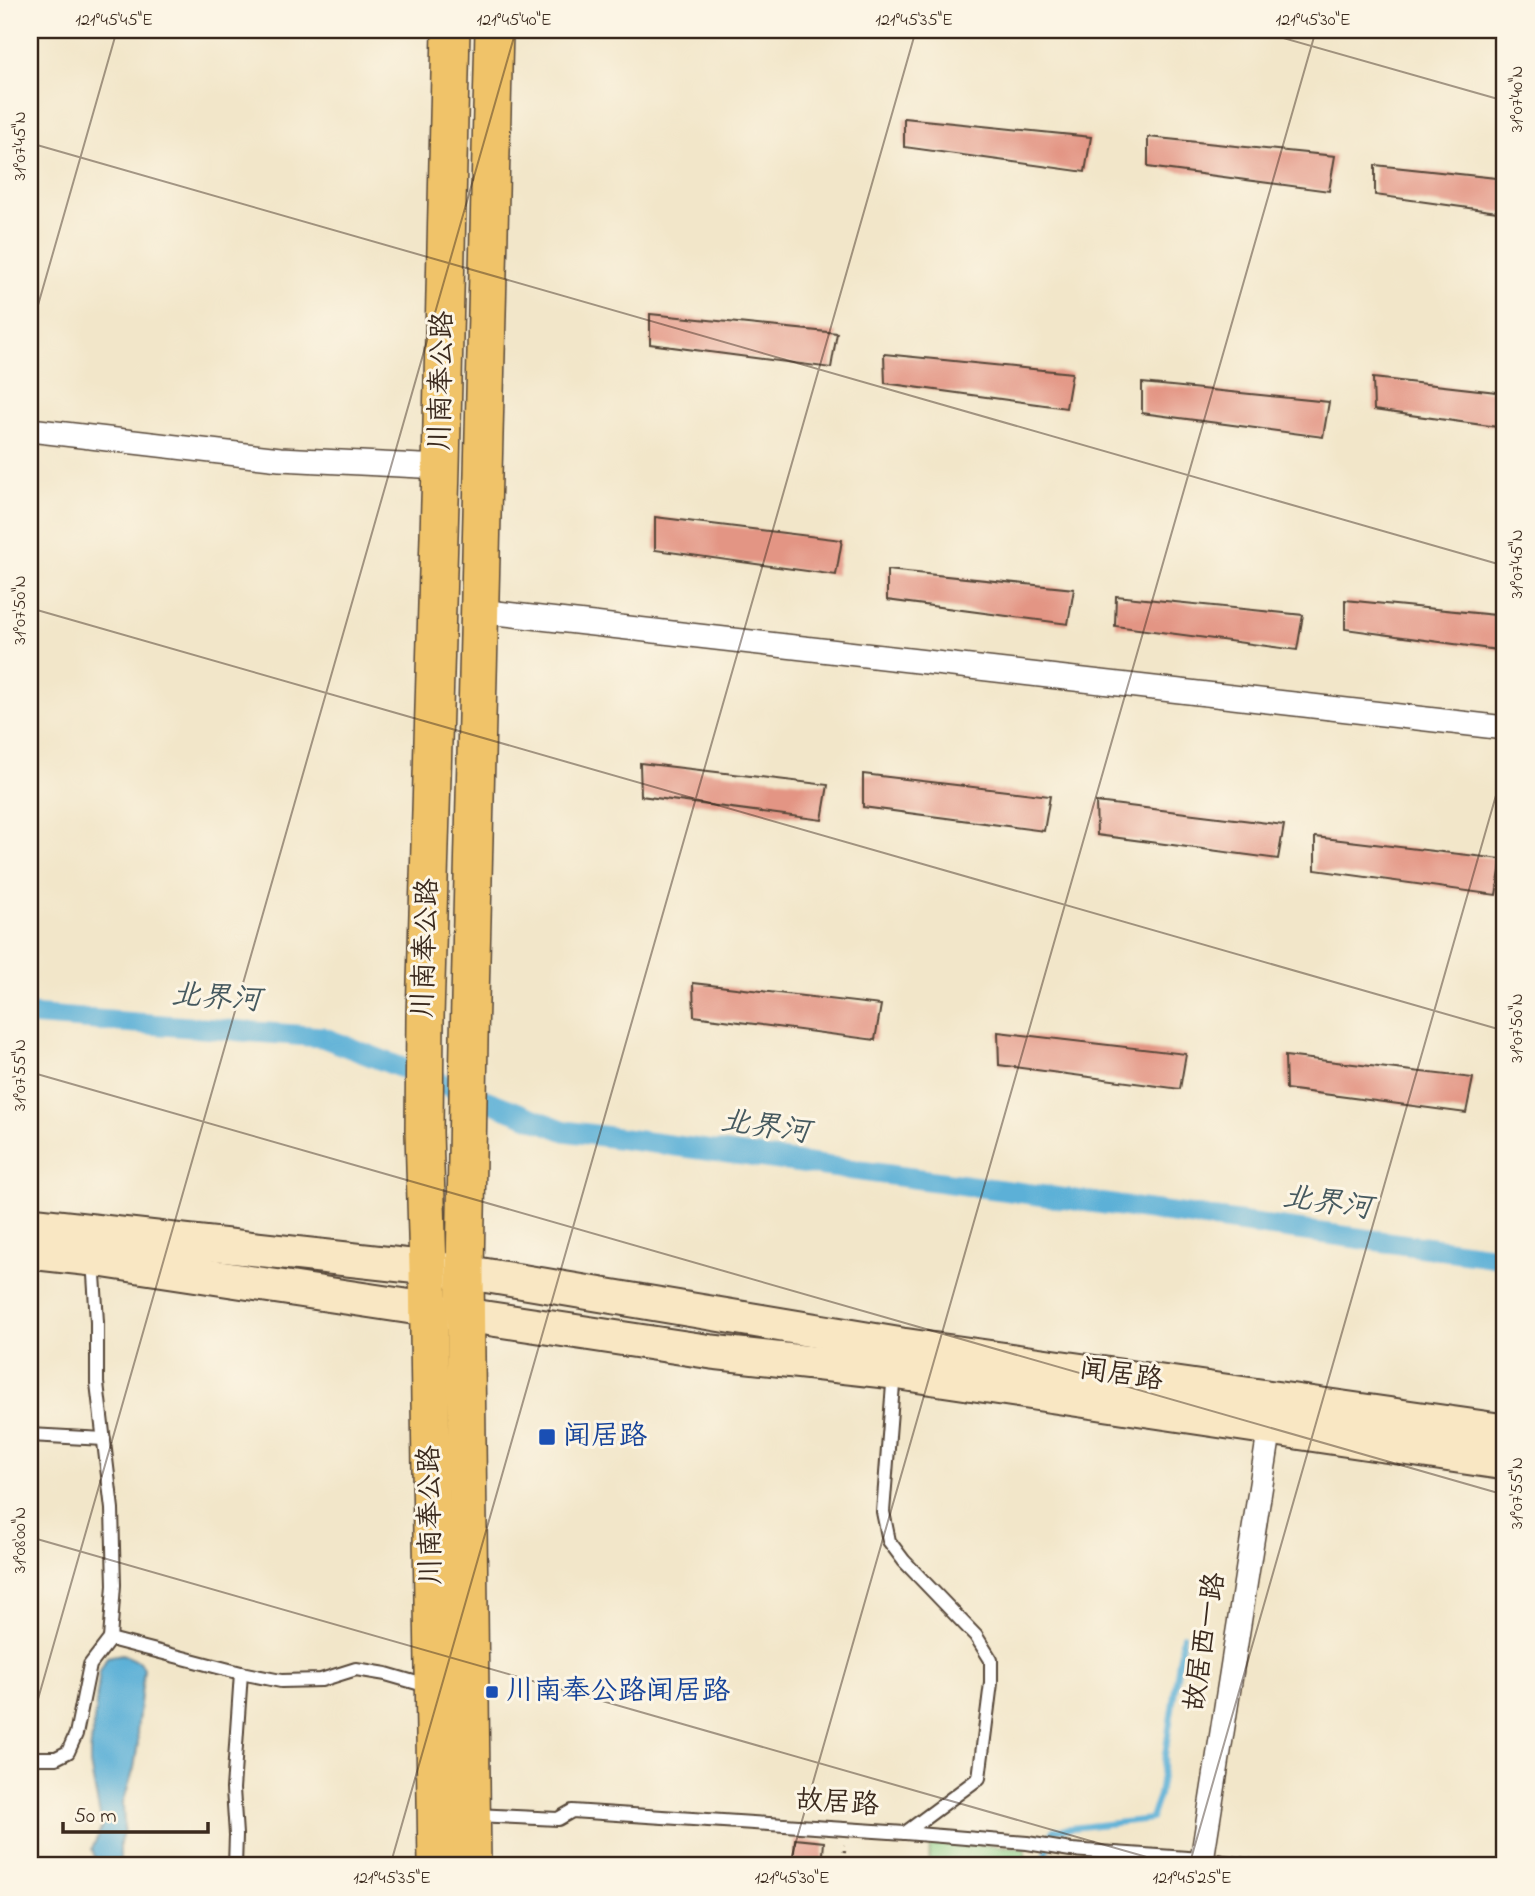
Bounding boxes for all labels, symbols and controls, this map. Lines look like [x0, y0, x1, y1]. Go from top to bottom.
text: 121°45'45"E [75, 8, 153, 34]
text: 121°45'40"E [476, 8, 552, 34]
text: 121°45'35"E [875, 8, 953, 34]
text: 121°45'30"E [1275, 8, 1351, 34]
text: 31°07'40"N [1505, 66, 1531, 132]
text: 31°07'45"N [8, 111, 34, 181]
street label: 川南奉公路 [421, 311, 465, 451]
text: 31°07'45"N [1505, 529, 1531, 599]
text: 31°07'50"N [8, 575, 34, 645]
street label: 川南奉公路 [404, 877, 450, 1019]
water label: 北界河 [170, 974, 267, 1024]
text: 31°07'50"N [1505, 993, 1531, 1063]
text: 31°07'55"N [8, 1039, 34, 1111]
water label: 北界河 [717, 1100, 818, 1157]
water label: 北界河 [1279, 1176, 1380, 1233]
street label: 闻居路 [1077, 1350, 1165, 1402]
place label: 闻居路 [563, 1417, 647, 1458]
marker: 闻居路 [537, 1427, 557, 1447]
street label: 川南奉公路 [410, 1445, 454, 1585]
text: 31°07'55"N [1505, 1457, 1531, 1529]
text: 31°08'00"N [8, 1507, 34, 1573]
street label: 故居西一路 [1175, 1570, 1237, 1714]
place label: 川南奉公路闻居路 [506, 1672, 730, 1713]
marker: 川南奉公路闻居路 [484, 1684, 500, 1700]
street label: 故居路 [794, 1781, 880, 1827]
scale bar [63, 1791, 208, 1835]
text: 50 m [74, 1802, 117, 1832]
text: 121°45'35"E [353, 1866, 431, 1892]
text: 121°45'30"E [754, 1866, 830, 1892]
text: 121°45'25"E [1152, 1866, 1232, 1892]

